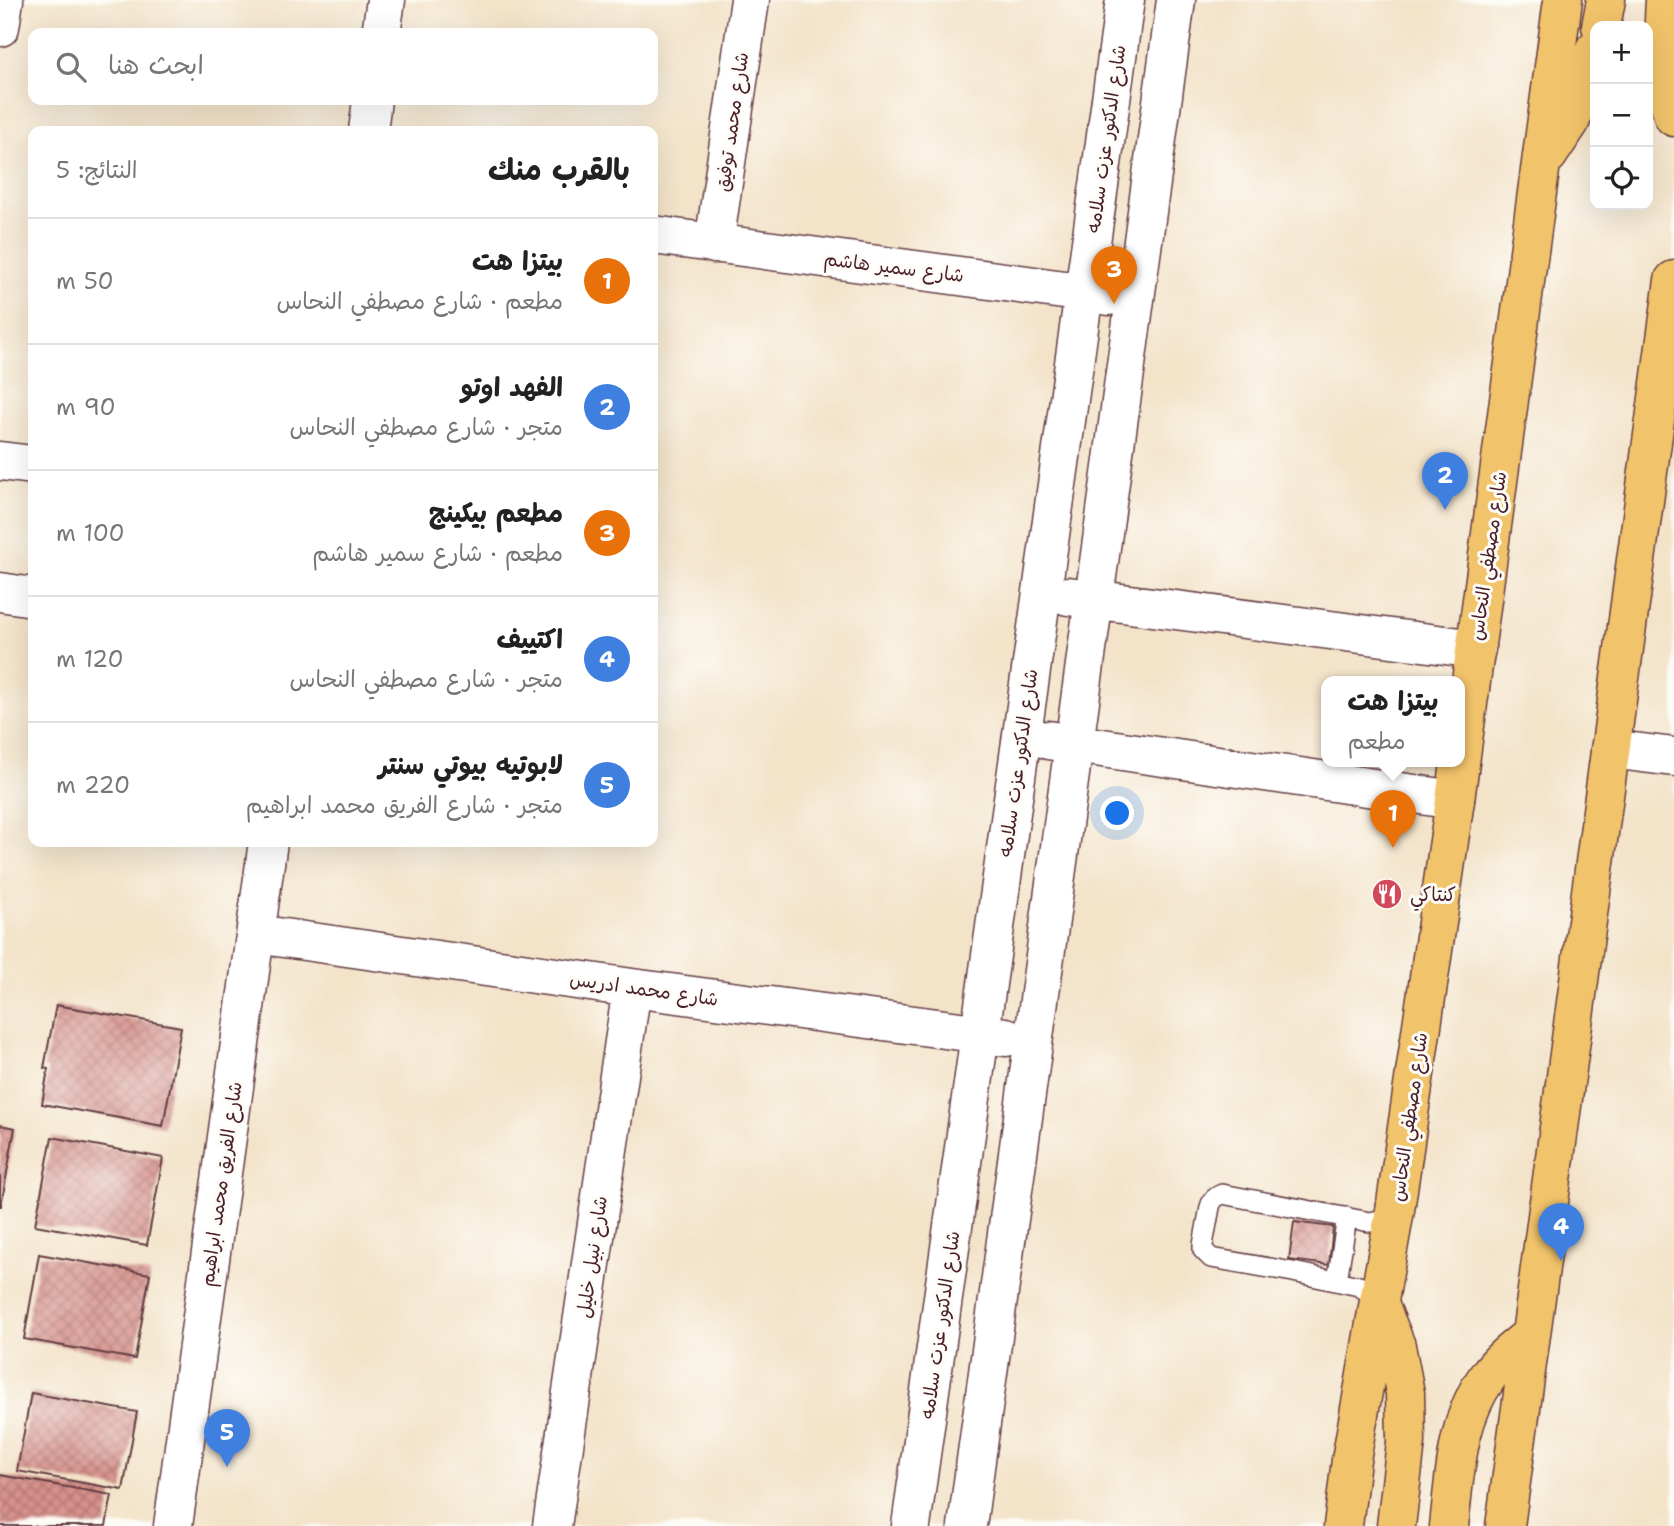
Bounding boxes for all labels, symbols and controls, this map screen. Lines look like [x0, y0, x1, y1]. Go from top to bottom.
map controls [1590, 21, 1653, 210]
button: + [1590, 21, 1653, 84]
search box [28, 28, 658, 105]
street label: شارع الدكتور عزت سلامه [1080, 43, 1133, 235]
text: ابحث هنا [108, 47, 204, 82]
icon: search [52, 48, 90, 86]
street label: شارع محمد توفيق [710, 51, 755, 194]
button: − [1590, 84, 1653, 147]
button: locate [1590, 147, 1653, 210]
text: بالقرب منك [488, 149, 630, 190]
text: النتائج: 5 [56, 155, 137, 185]
text: بيتزا هت [472, 243, 563, 278]
street label: شارع سمير هاشم [822, 246, 965, 290]
pin: 3 [1091, 246, 1137, 304]
text: 50 m [56, 266, 114, 296]
text: 1 [602, 266, 612, 296]
text: مطعم · شارع مصطفي النحاس [276, 286, 563, 316]
text: الفهد اوتو [461, 369, 563, 404]
text: 90 m [56, 392, 116, 422]
text: 2 [599, 392, 615, 422]
text: متجر · شارع مصطفي النحاس [290, 412, 563, 442]
pin: 2 [1422, 452, 1468, 510]
street label: شارع مصطفي النحاس [1464, 470, 1516, 643]
text: مطعم بيكينج [429, 495, 563, 530]
text: 100 m [56, 518, 125, 548]
text: 3 [599, 518, 615, 548]
text: مطعم · شارع سمير هاشم [312, 538, 563, 568]
text: اكتييف [496, 621, 563, 656]
text: 120 m [56, 644, 124, 674]
text: 4 [599, 644, 615, 674]
text: متجر · شارع مصطفي النحاس [290, 664, 563, 694]
street label: شارع الدكتور عزت سلامه [992, 667, 1045, 859]
popup [1321, 676, 1465, 767]
text: بيتزا هت [1347, 683, 1439, 718]
text: مطعم [1347, 726, 1406, 756]
text: لابوتيه بيوتي سنتر [379, 747, 563, 782]
text: 220 m [56, 770, 130, 800]
text: 5 [600, 770, 614, 800]
text: متجر · شارع الفريق محمد ابراهيم [246, 790, 563, 820]
pin: 1 [1370, 790, 1416, 848]
your location [1100, 796, 1134, 830]
restaurant icon: كنتاكي [1370, 877, 1404, 911]
place label: كنتاكي [1410, 882, 1456, 911]
street label: شارع محمد ادريس [568, 966, 720, 1013]
street label: شارع مصطفي النحاس [1385, 1031, 1437, 1204]
street label: شارع الفريق محمد ابراهيم [194, 1080, 250, 1288]
street label: شارع نبيل خليل [571, 1194, 614, 1320]
pin: 4 [1538, 1203, 1584, 1261]
street label: شارع الدكتور عزت سلامه [914, 1229, 967, 1421]
pin: 5 [204, 1409, 250, 1467]

